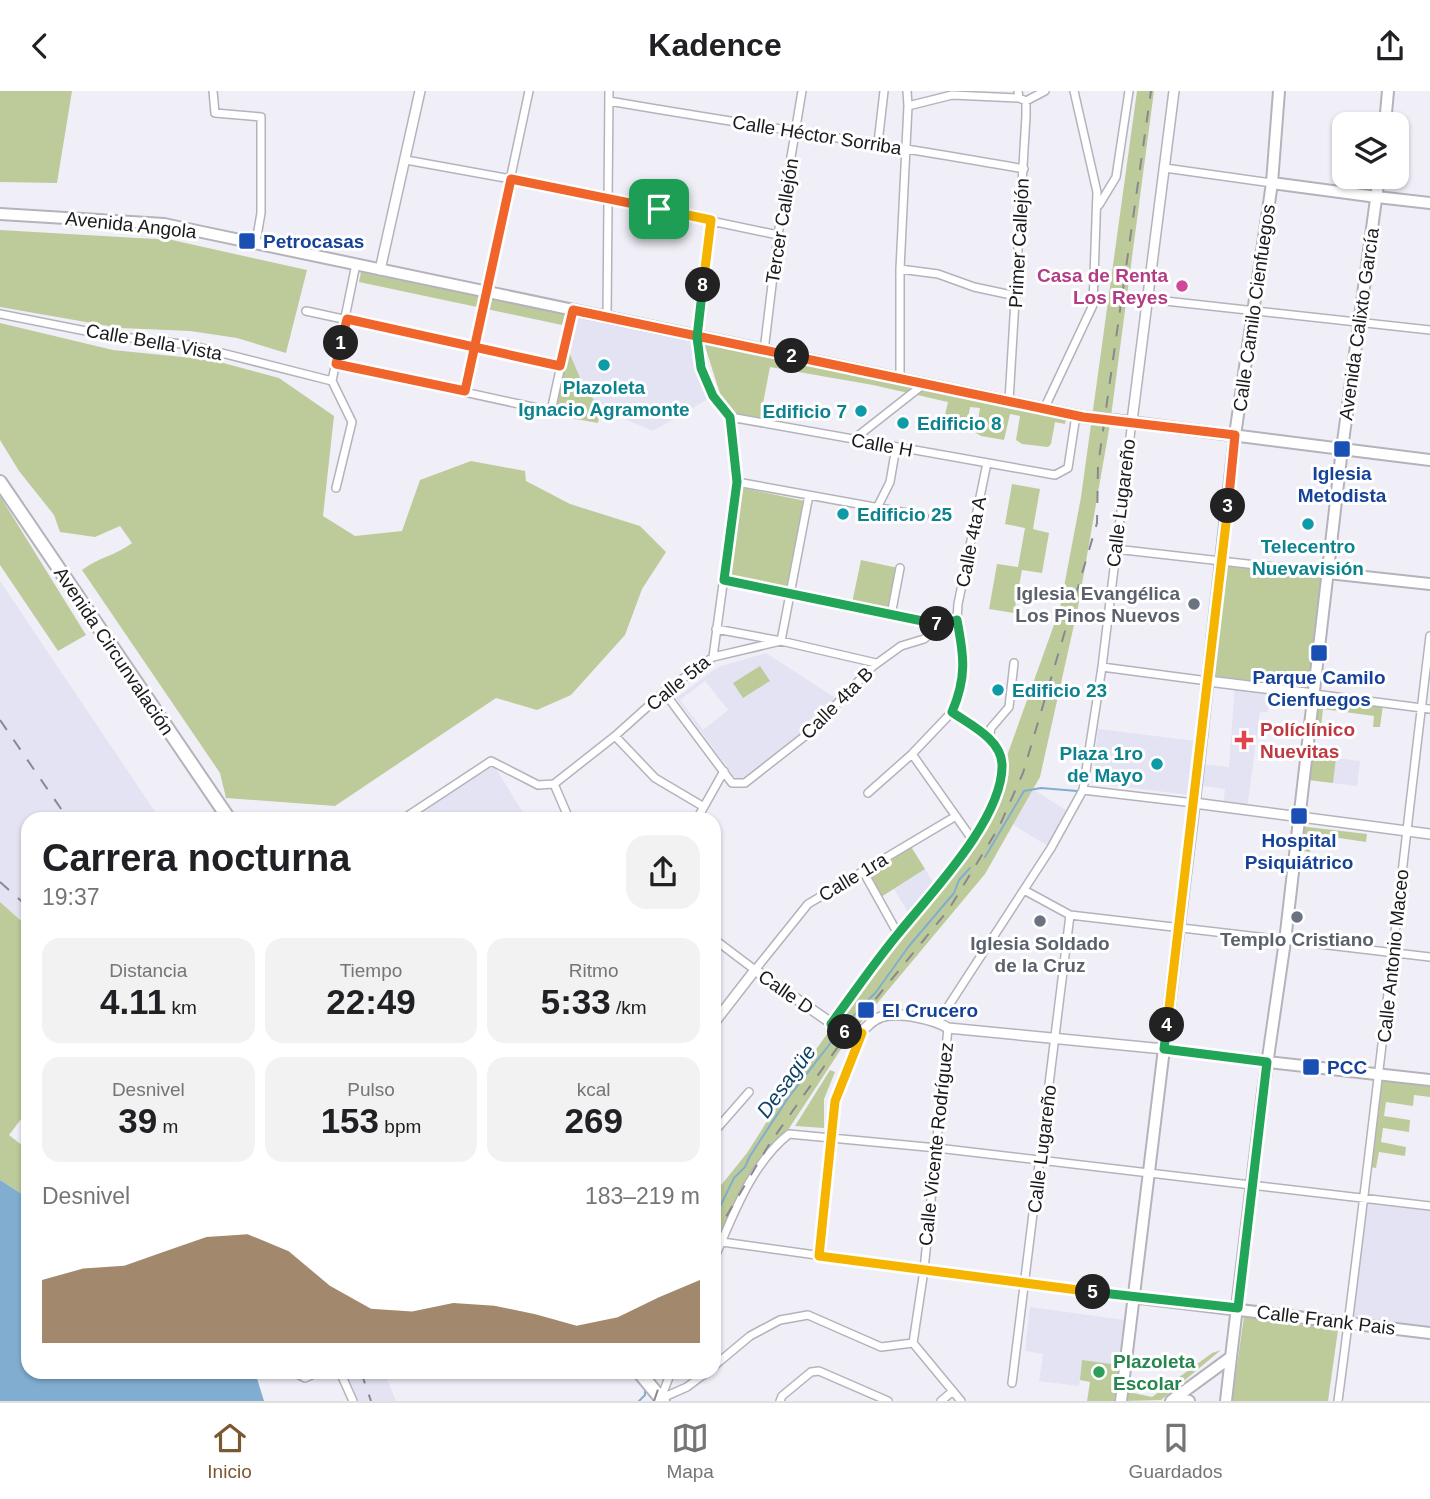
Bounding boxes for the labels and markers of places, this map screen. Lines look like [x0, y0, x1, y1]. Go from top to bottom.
pin [629, 179, 689, 239]
marker: Petrocasas [237, 231, 257, 251]
place label: Petrocasas [263, 231, 364, 252]
place label: Casa de Renta Los Reyes [1037, 265, 1168, 308]
pin: 8 [686, 267, 720, 303]
marker: Casa de Renta Los Reyes [1174, 278, 1190, 294]
pin: 1 [324, 325, 358, 361]
pin: 2 [774, 338, 810, 373]
marker: Plazoleta Ignacio Agramonte [596, 357, 612, 373]
place label: Plazoleta Ignacio Agramonte [518, 377, 690, 420]
place label: Edificio 7 [763, 401, 847, 422]
marker: Edificio 7 [853, 403, 869, 419]
place label: Edificio 8 [917, 413, 1001, 434]
marker: Edificio 8 [895, 415, 911, 431]
marker: Iglesia Metodista [1332, 439, 1352, 459]
place label: Iglesia Metodista [1298, 463, 1387, 506]
pin: 3 [1210, 489, 1246, 523]
place label: Edificio 25 [857, 504, 952, 525]
marker: Edificio 25 [835, 506, 851, 522]
marker: Telecentro Nuevavisión [1300, 516, 1316, 532]
place label: Telecentro Nuevavisión [1252, 536, 1364, 579]
place label: Iglesia Evangélica Los Pinos Nuevos [1015, 583, 1180, 626]
marker: Iglesia Evangélica Los Pinos Nuevos [1186, 596, 1202, 612]
pin: 7 [920, 607, 954, 641]
marker: Parque Camilo Cienfuegos [1309, 643, 1329, 663]
place label: Parque Camilo Cienfuegos [1252, 667, 1386, 710]
place label: Edificio 23 [1012, 680, 1107, 701]
marker: Edificio 23 [990, 682, 1006, 698]
place label: Políclínico Nuevitas [1260, 719, 1355, 762]
marker: Políclínico Nuevitas [1234, 730, 1254, 750]
place label: Plaza 1ro de Mayo [1060, 743, 1143, 786]
marker: Plaza 1ro de Mayo [1149, 756, 1165, 772]
marker: Hospital Psiquiátrico [1289, 806, 1309, 826]
place label: Hospital Psiquiátrico [1245, 830, 1353, 873]
marker: Templo Cristiano [1289, 909, 1305, 925]
marker: Iglesia Soldado de la Cruz [1032, 913, 1048, 929]
place label: Templo Cristiano [1220, 929, 1374, 950]
place label: Iglesia Soldado de la Cruz [970, 933, 1110, 976]
marker: El Crucero [856, 1000, 876, 1020]
place label: El Crucero [882, 1000, 978, 1021]
pin: 4 [1150, 1007, 1184, 1042]
pin: 6 [828, 1014, 862, 1049]
marker: PCC [1301, 1057, 1321, 1077]
place label: PCC [1327, 1057, 1367, 1078]
pin: 5 [1076, 1275, 1110, 1309]
place label: Plazoleta Escolar [1113, 1351, 1196, 1394]
marker: Plazoleta Escolar [1091, 1364, 1107, 1380]

